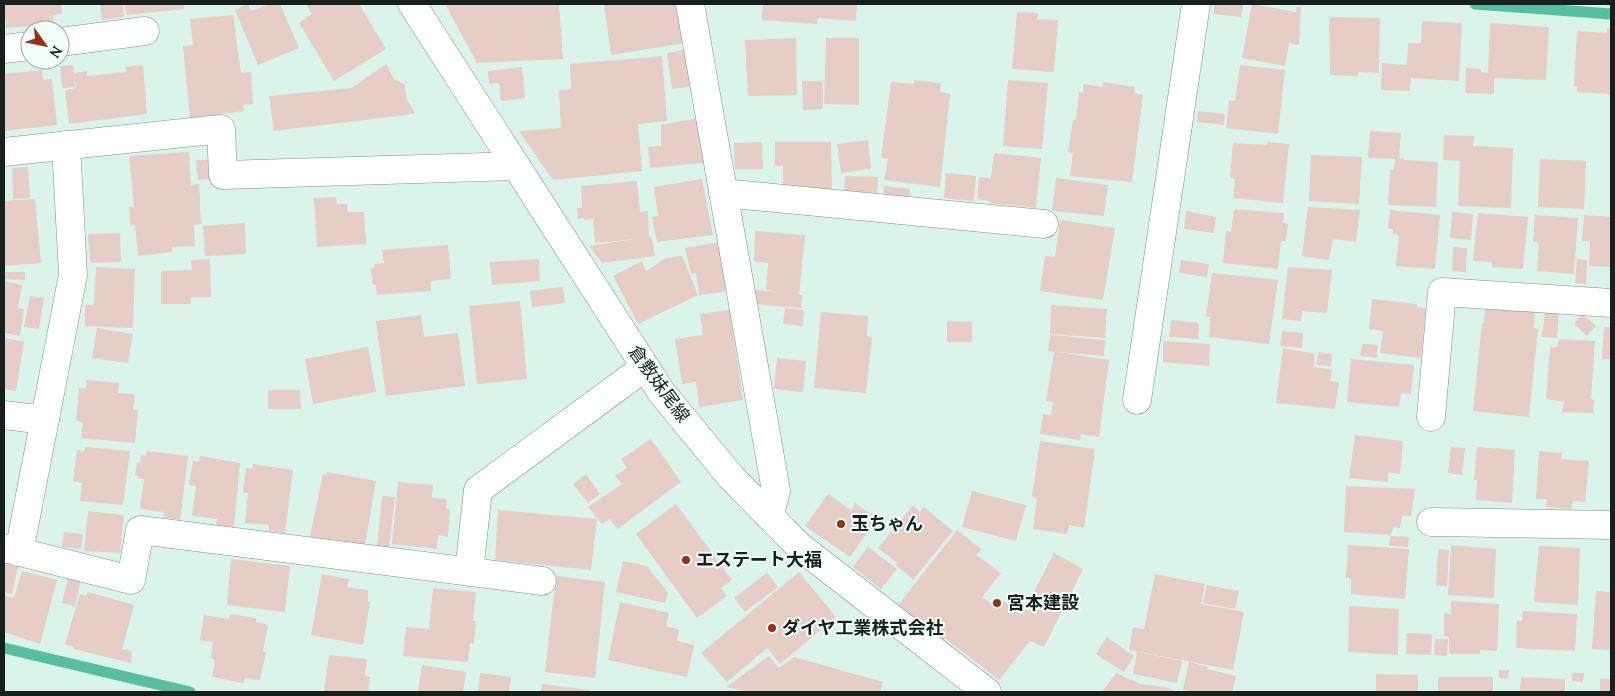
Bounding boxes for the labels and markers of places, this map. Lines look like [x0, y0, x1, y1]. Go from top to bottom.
place label: 玉ちゃん [851, 512, 923, 535]
marker: 玉ちゃん [835, 518, 847, 530]
place label: エステート大福 [696, 548, 822, 571]
marker: エステート大福 [680, 554, 692, 566]
place label: 宮本建設 [1007, 591, 1079, 614]
marker: 宮本建設 [991, 597, 1003, 609]
place label: ダイヤ工業株式会社 [782, 616, 943, 639]
marker: ダイヤ工業株式会社 [766, 622, 778, 634]

